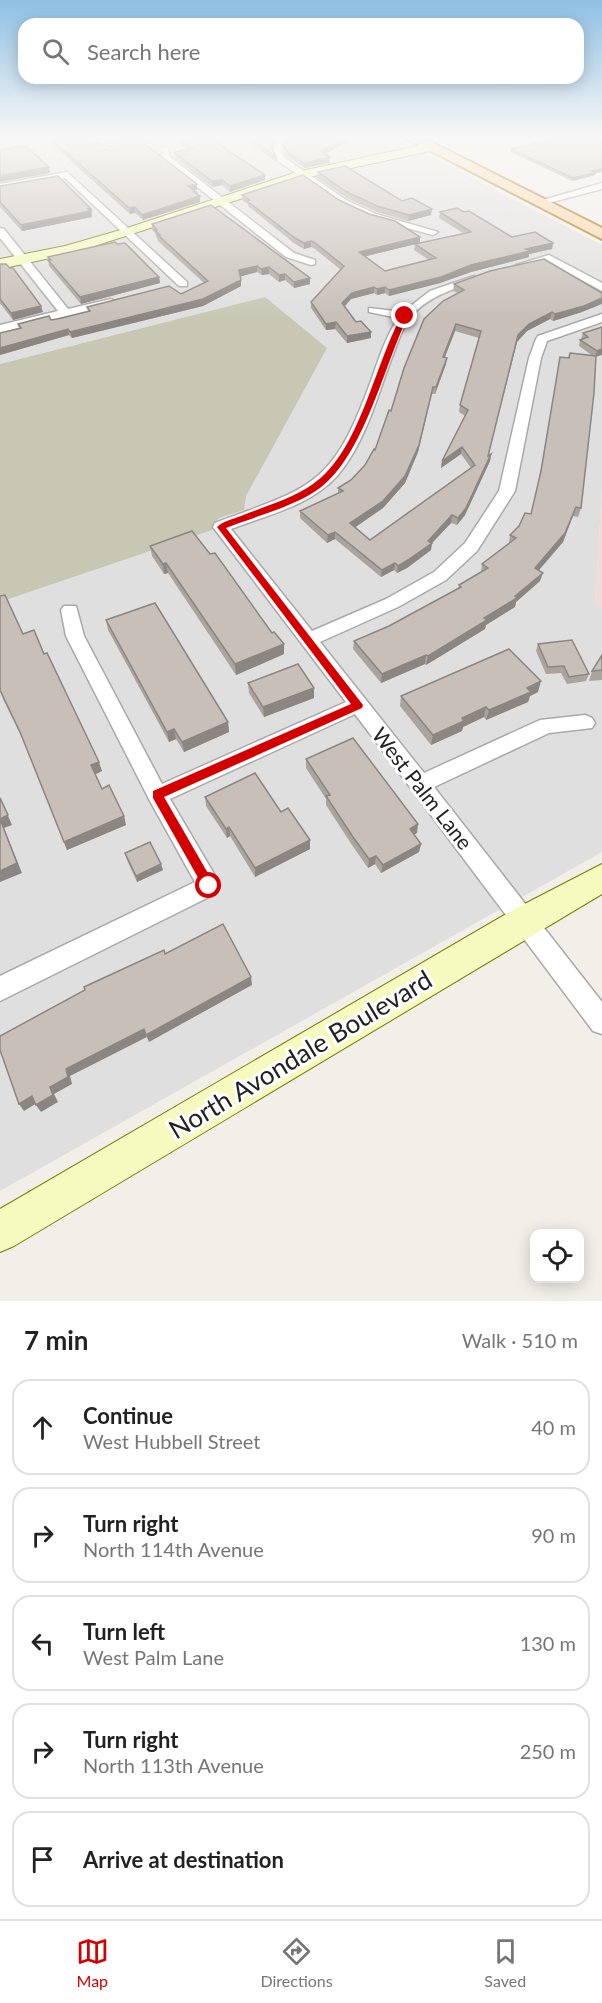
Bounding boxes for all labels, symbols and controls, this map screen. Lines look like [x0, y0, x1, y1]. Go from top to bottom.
search box [18, 18, 584, 84]
icon: search [39, 35, 72, 68]
text: Search here [87, 38, 200, 65]
route end [391, 302, 417, 328]
street label: West Palm Lane [368, 722, 478, 854]
route start [195, 872, 221, 898]
street label: North Avondale Boulevard [163, 963, 437, 1145]
map controls [530, 1229, 584, 1283]
button: locate [530, 1229, 584, 1283]
text: 7 min [24, 1324, 88, 1356]
text: Walk · 510 m [462, 1328, 578, 1352]
text: Continue [83, 1402, 173, 1429]
icon: ahead [26, 1411, 59, 1444]
text: 40 m [531, 1415, 576, 1439]
text: West Hubbell Street [83, 1429, 261, 1453]
text: Turn right [83, 1510, 178, 1537]
icon: right [26, 1519, 59, 1552]
text: 90 m [531, 1523, 576, 1547]
text: North 114th Avenue [83, 1537, 264, 1561]
text: Turn left [83, 1618, 165, 1645]
icon: left [26, 1627, 59, 1660]
text: 130 m [520, 1631, 576, 1655]
text: West Palm Lane [83, 1645, 224, 1669]
text: Turn right [83, 1726, 178, 1753]
icon: right [26, 1735, 59, 1768]
text: 250 m [520, 1739, 576, 1763]
text: North 113th Avenue [83, 1753, 264, 1777]
icon: arrive [26, 1843, 59, 1876]
text: Arrive at destination [83, 1846, 284, 1873]
tab: Map [76, 1935, 109, 1990]
tab: Directions [260, 1935, 333, 1990]
tab: Saved [484, 1935, 526, 1990]

